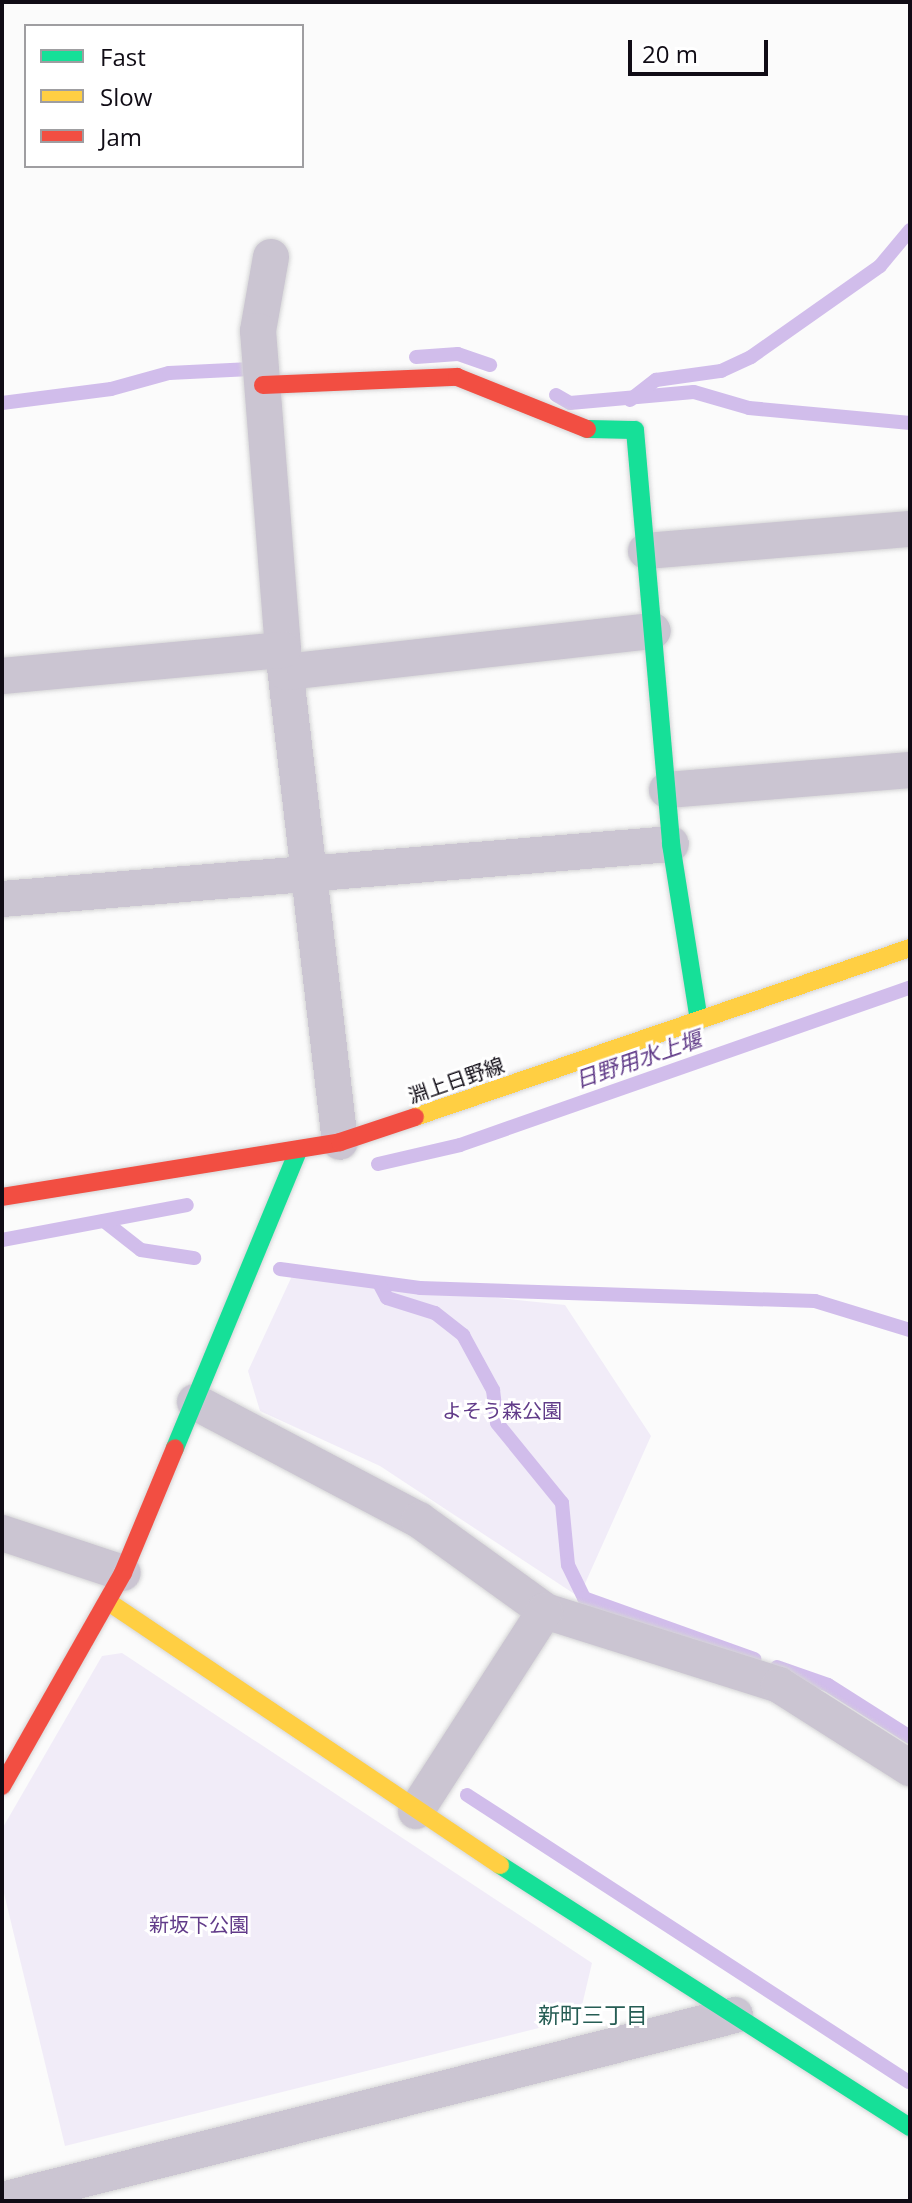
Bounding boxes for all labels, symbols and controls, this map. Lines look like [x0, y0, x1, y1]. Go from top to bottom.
legend [24, 24, 304, 168]
scale bar [632, 24, 772, 74]
text: 20 m [642, 37, 698, 70]
text: Fast [100, 40, 146, 73]
text: Slow [100, 80, 152, 113]
text: Jam [100, 120, 142, 153]
water label: 日野用水上堰 [571, 1025, 705, 1093]
street label: 淵上日野線 [405, 1052, 507, 1108]
park label: よそう森公園 [442, 1398, 562, 1422]
park label: 新坂下公園 [149, 1912, 249, 1936]
district label: 新町三丁目 [538, 2002, 648, 2028]

